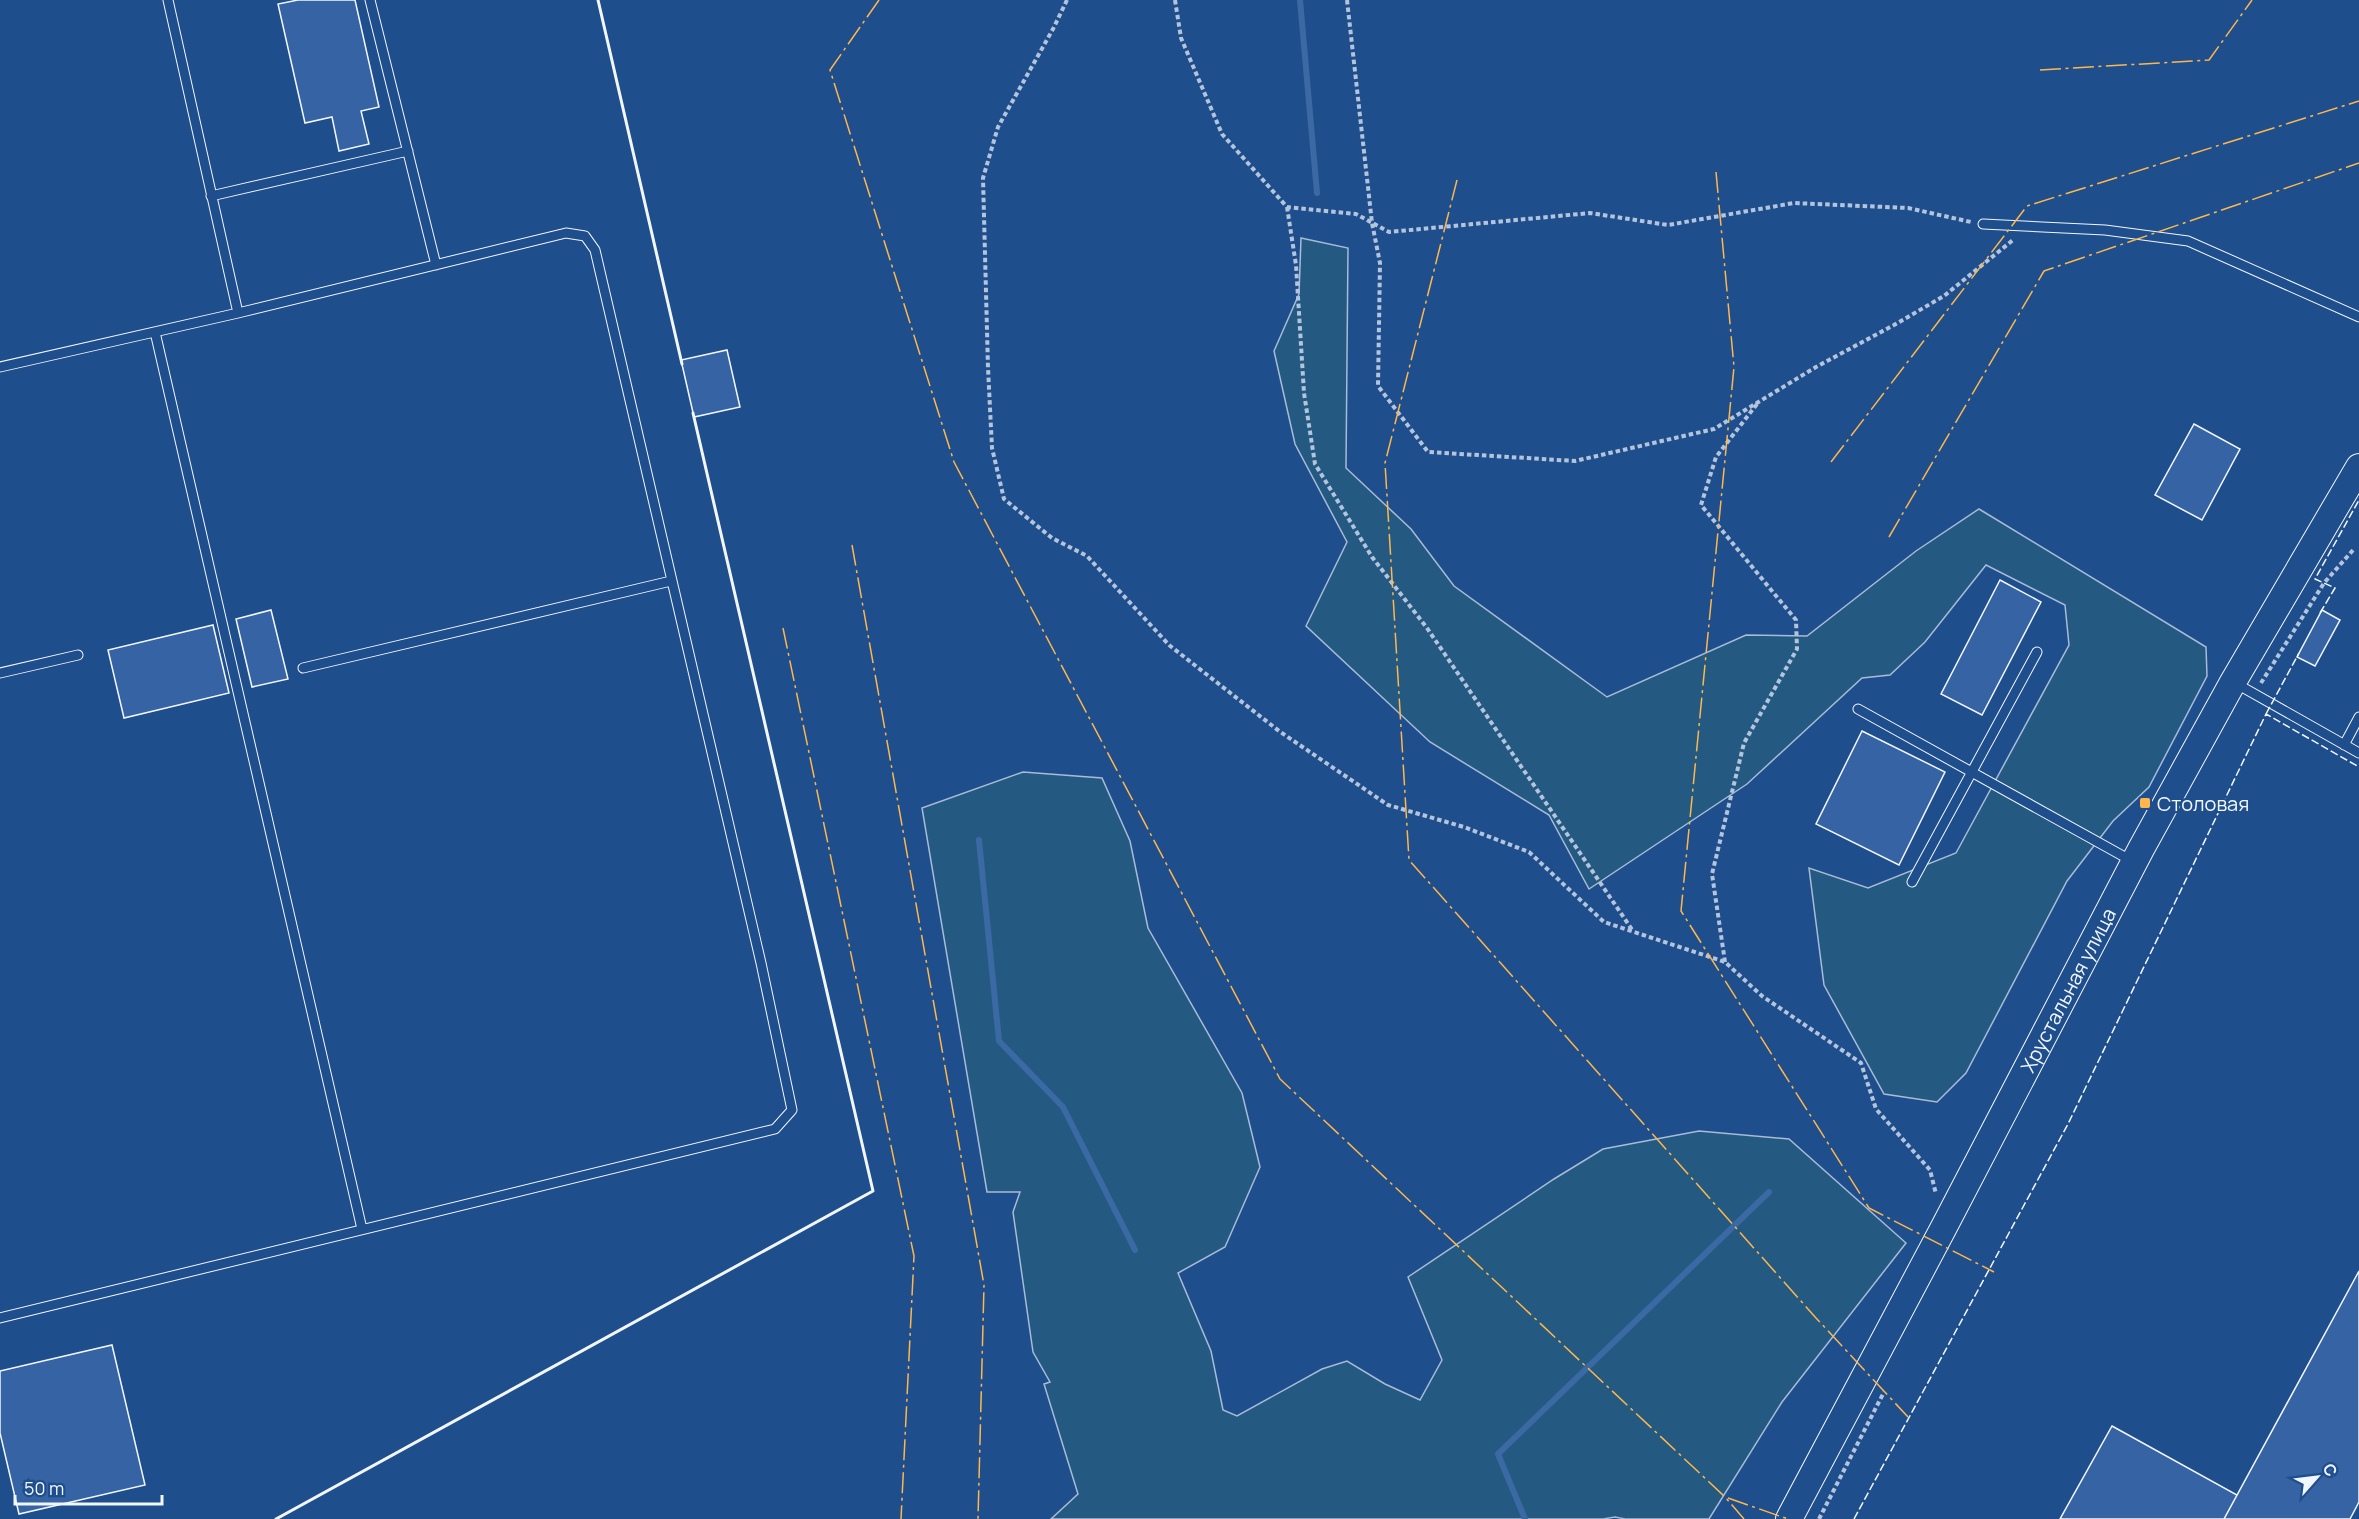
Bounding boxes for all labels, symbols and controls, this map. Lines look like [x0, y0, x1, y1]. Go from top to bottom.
place label: Столовая [2157, 790, 2249, 817]
marker: Столовая [2138, 796, 2152, 810]
street label: Хрустальная улица [2014, 903, 2122, 1077]
north arrow [2287, 1447, 2347, 1507]
text: С [2318, 1460, 2343, 1480]
scale bar [15, 1468, 162, 1506]
text: 50 m [24, 1476, 64, 1500]

